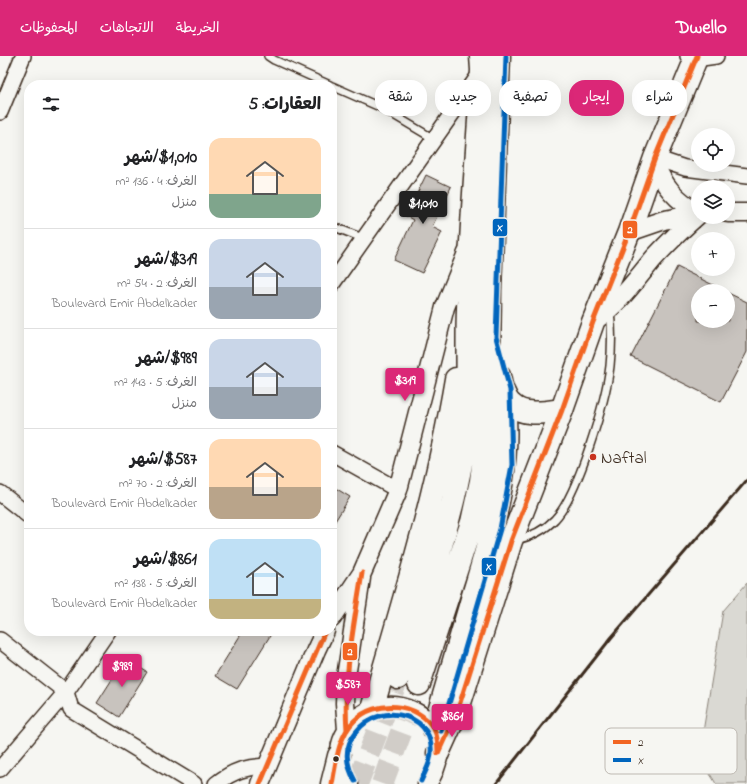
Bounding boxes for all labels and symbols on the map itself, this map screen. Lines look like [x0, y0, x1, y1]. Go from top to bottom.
pin: $1,010 [390, 191, 456, 225]
line badge: X [492, 218, 508, 237]
text: X [497, 220, 504, 236]
line badge: 2 [622, 220, 638, 239]
text: 2 [626, 222, 633, 238]
pin: $319 [381, 368, 429, 402]
place label: Naftal [601, 446, 647, 471]
marker: Naftal [588, 452, 598, 462]
line badge: X [481, 557, 497, 576]
text: X [486, 559, 493, 575]
line badge: 2 [342, 642, 358, 661]
text: 2 [346, 644, 353, 660]
pin: $989 [98, 654, 146, 688]
pin: $587 [324, 672, 372, 706]
pin: $861 [428, 704, 476, 738]
legend [605, 728, 737, 774]
text: 2 [638, 735, 644, 751]
text: X [638, 753, 645, 769]
unlabelled marker [331, 754, 341, 764]

